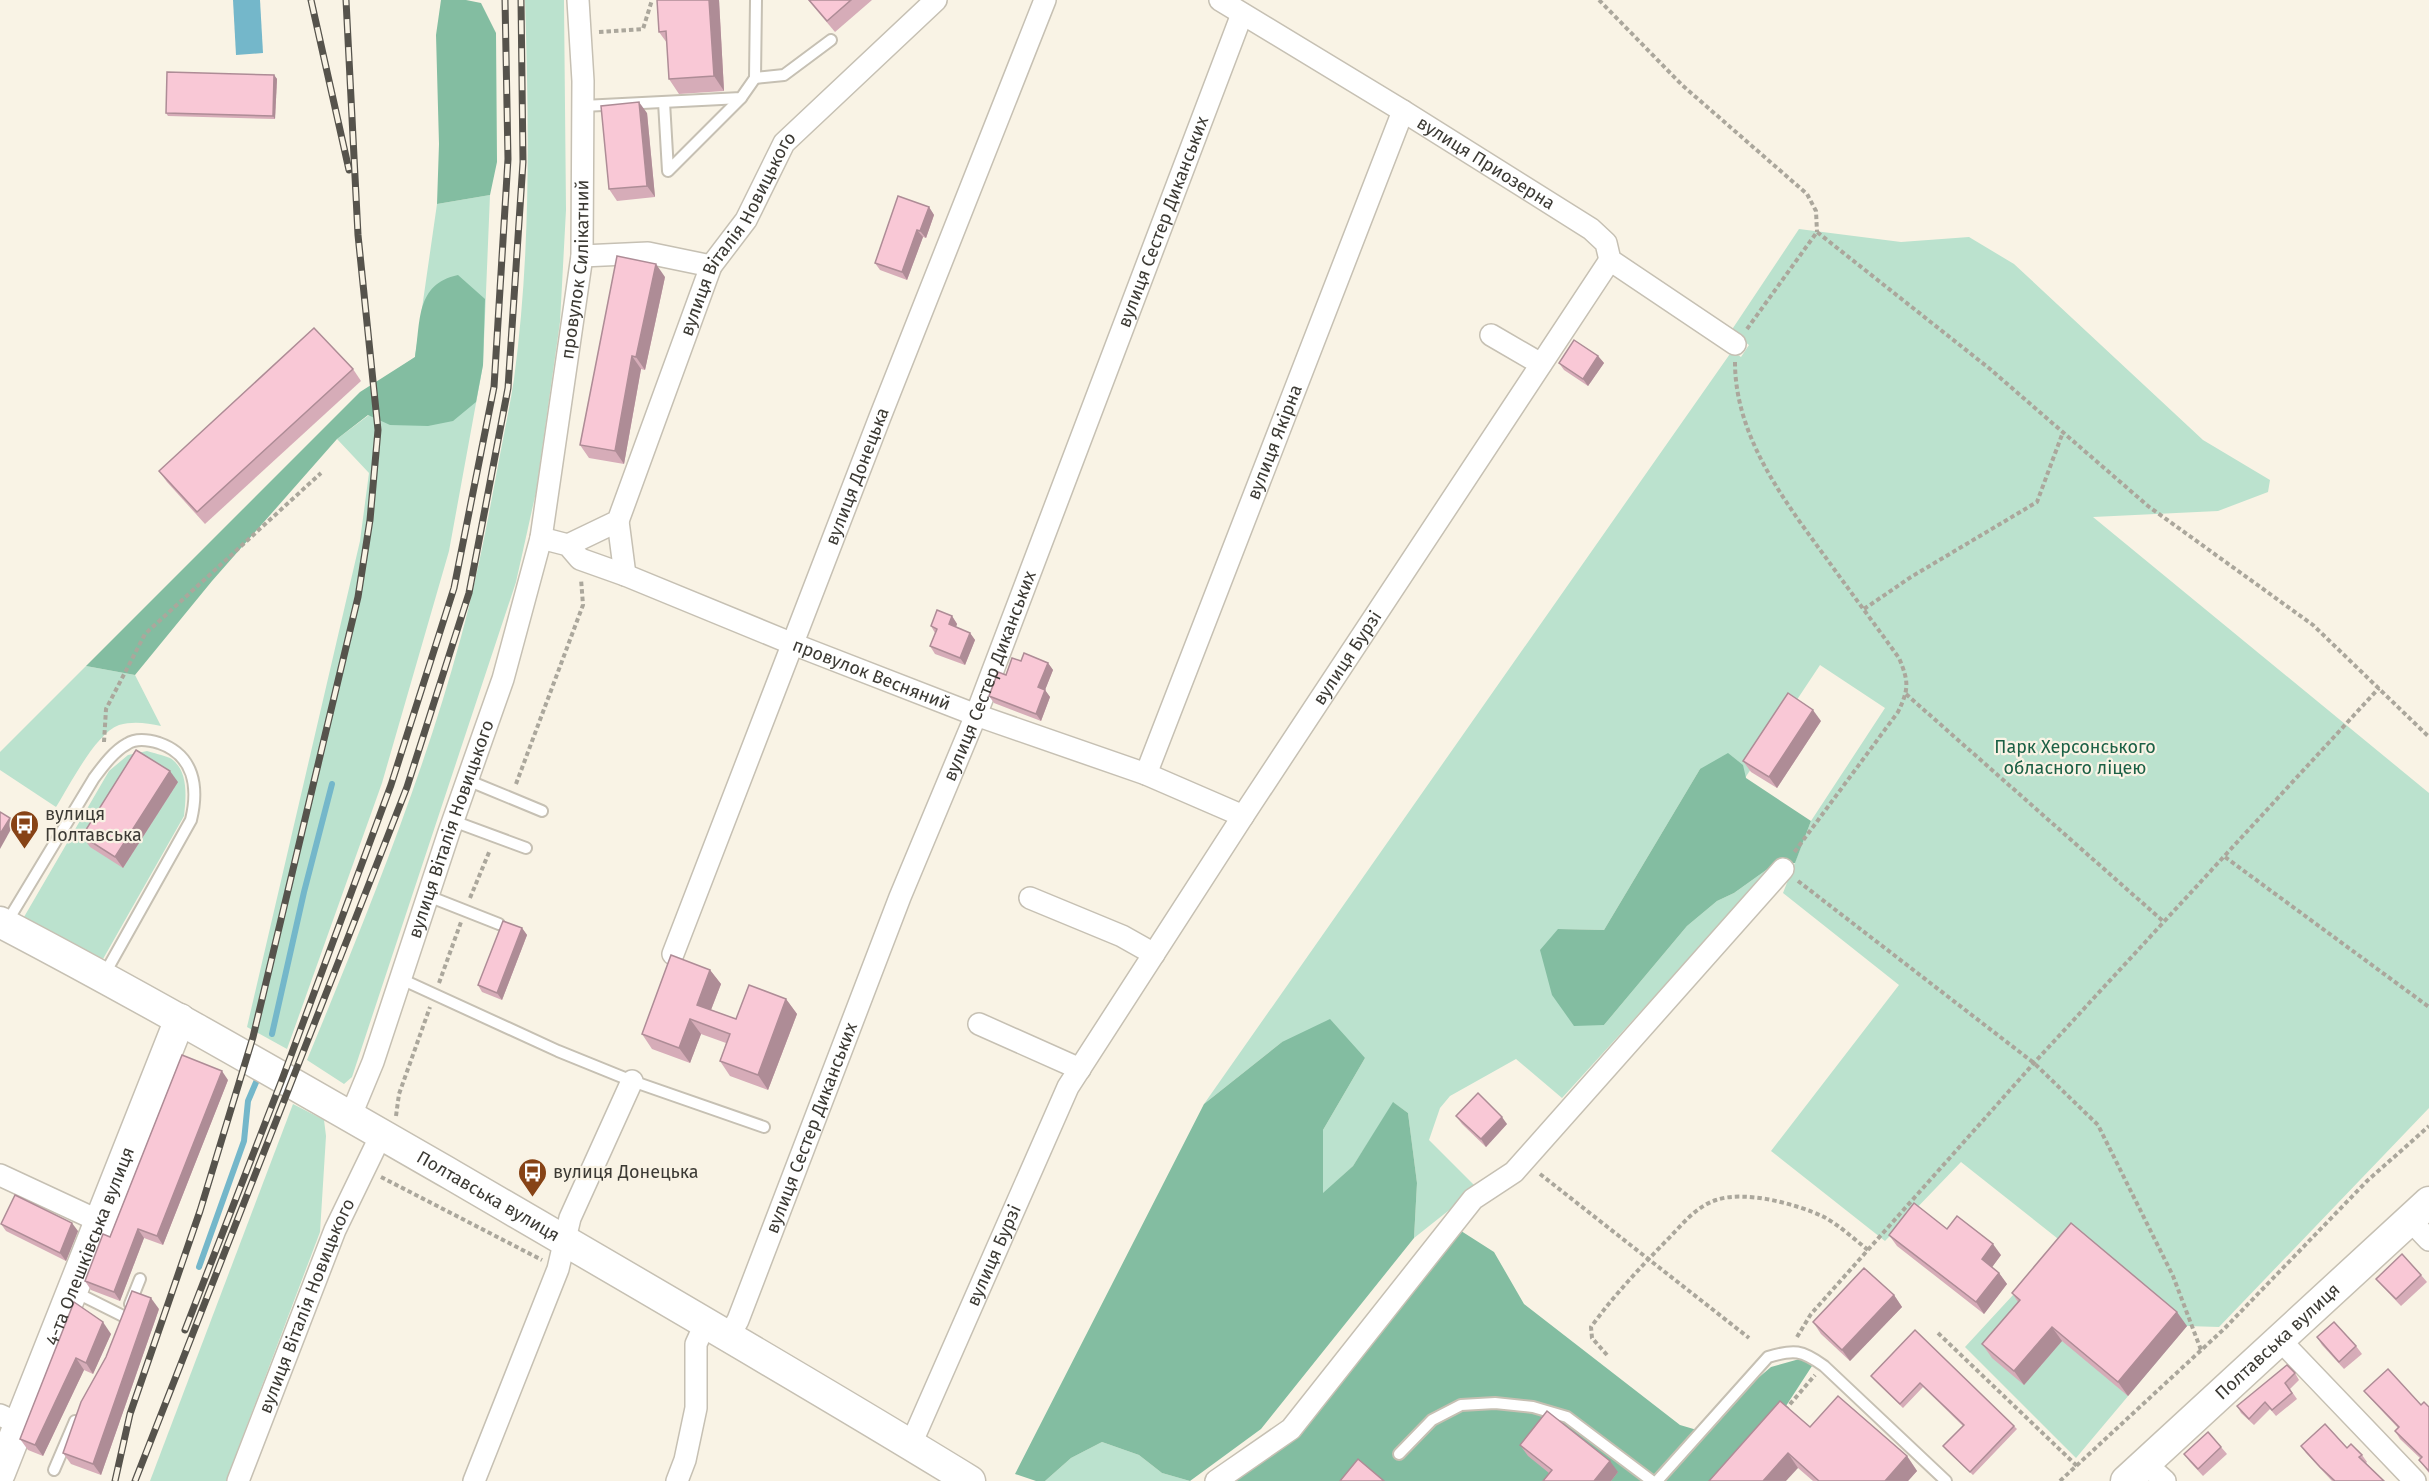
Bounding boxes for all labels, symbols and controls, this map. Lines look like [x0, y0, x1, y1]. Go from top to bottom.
street label: вулиця Приозерна [1413, 112, 1559, 215]
street label: вулиця Сестер Диканських [1113, 113, 1213, 331]
street label: вулиця Віталія Новицького [675, 127, 800, 339]
street label: провулок Силікатний [556, 180, 593, 361]
street label: вулиця Якірна [1242, 381, 1307, 503]
street label: вулиця Донецька [821, 404, 894, 548]
street label: вулиця Сестер Диканських [939, 567, 1041, 784]
street label: вулиця Бурзі [1308, 607, 1386, 709]
street label: провулок Весняний [789, 634, 954, 715]
street label: вулиця Віталія Новицького [404, 717, 499, 941]
park label: Парк Херсонського обласного ліцею [1994, 736, 2156, 779]
place label: вулиця Полтавська [45, 803, 142, 846]
bus stop icon: вулиця Полтавська [8, 808, 40, 850]
street label: вулиця Сестер Диканських [761, 1019, 862, 1237]
street label: 4-та Олешківська вулиця [41, 1144, 139, 1349]
street label: Полтавська вулиця [413, 1146, 564, 1246]
bus stop icon: вулиця Донецька [516, 1156, 548, 1198]
place label: вулиця Донецька [553, 1161, 699, 1183]
street label: вулиця Віталія Новицького [254, 1195, 360, 1417]
street label: вулиця Бурзі [962, 1201, 1026, 1310]
street label: Полтавська вулиця [2211, 1279, 2345, 1404]

